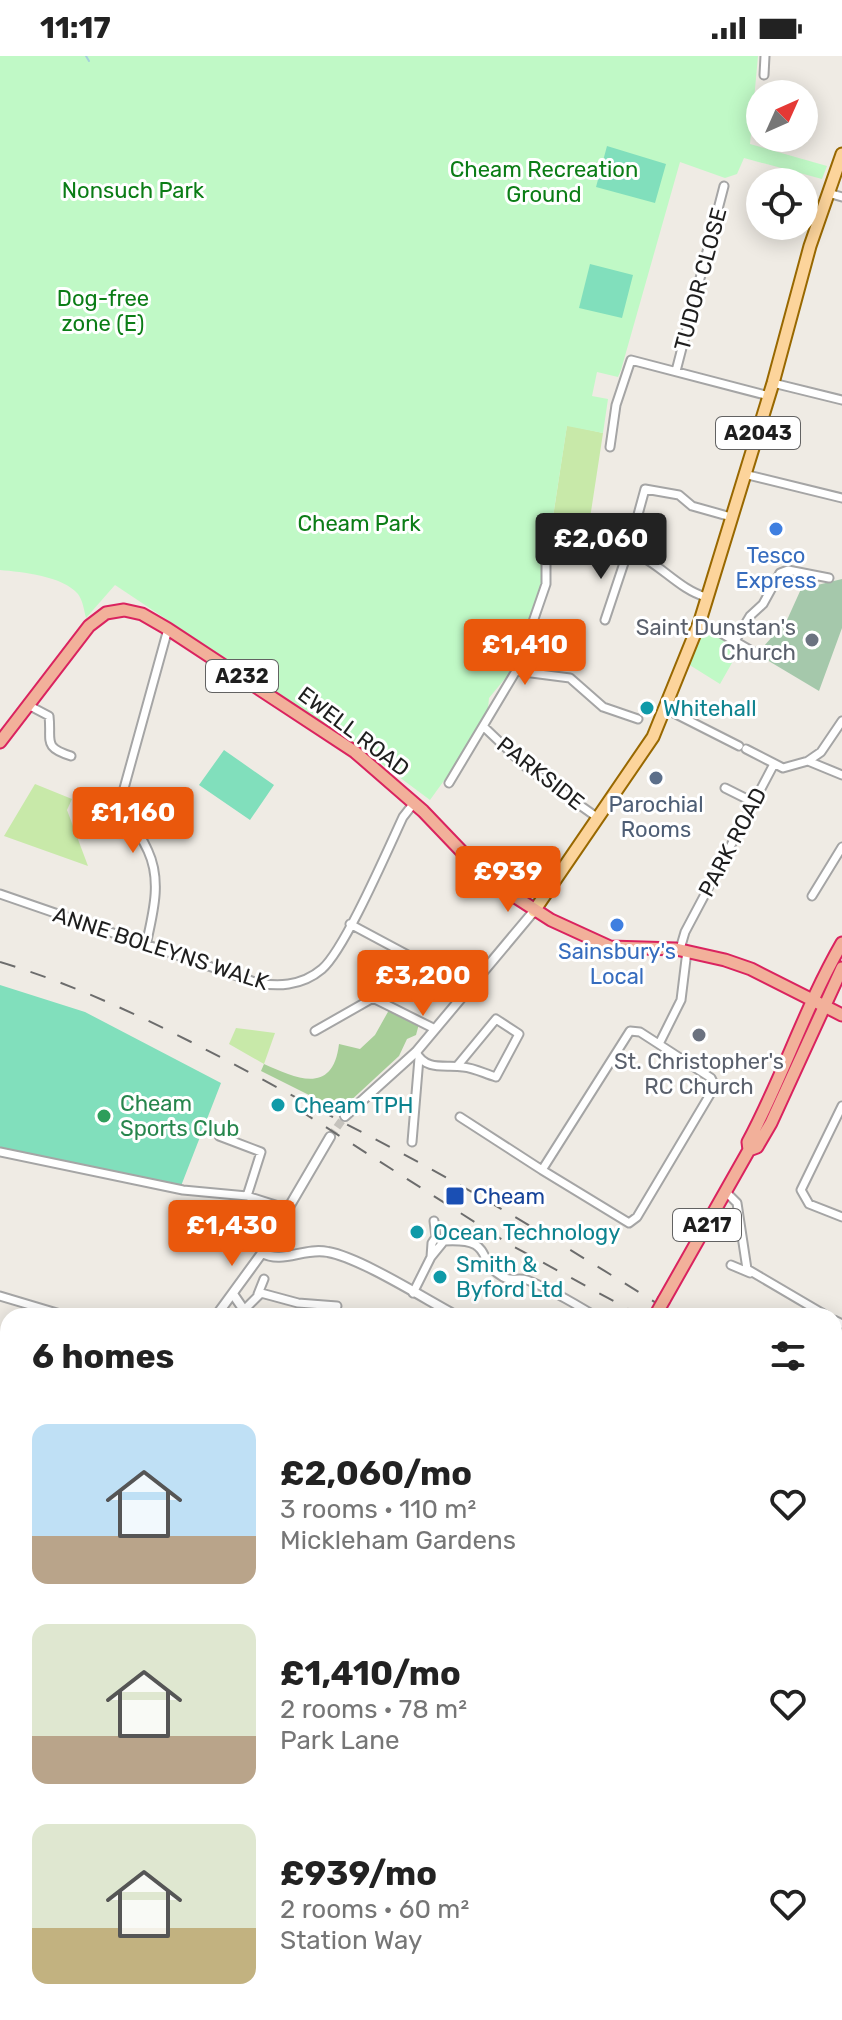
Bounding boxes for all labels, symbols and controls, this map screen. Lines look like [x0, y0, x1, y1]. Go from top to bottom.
text: 11:17 [40, 10, 111, 46]
north arrow [746, 80, 818, 152]
map controls [746, 80, 818, 240]
park label: Cheam Recreation Ground [450, 156, 638, 208]
button: locate [746, 168, 818, 240]
park label: Nonsuch Park [62, 177, 205, 204]
street label: TUDOR CLOSE [668, 205, 733, 353]
park label: Dog-free zone (E) [57, 285, 149, 337]
road number: A2043 [716, 417, 800, 449]
park label: Cheam Park [297, 510, 421, 537]
pin: £2,060 [536, 513, 666, 581]
marker: Tesco Express [767, 520, 785, 538]
text: £2,060 [554, 523, 648, 554]
place label: Tesco Express [735, 542, 817, 594]
place label: Saint Dunstan's Church [636, 614, 796, 666]
pin: £1,410 [460, 619, 590, 687]
text: £1,410 [482, 629, 568, 660]
marker: Saint Dunstan's Church [803, 631, 821, 649]
road number: A232 [206, 660, 278, 692]
street label: EWELL ROAD [293, 681, 415, 782]
place label: Whitehall [663, 695, 757, 722]
marker: Whitehall [638, 699, 656, 717]
street label: PARKSIDE [492, 731, 590, 816]
marker: Parochial Rooms [647, 769, 665, 787]
street label: PARK ROAD [692, 783, 772, 901]
pin: £1,160 [68, 787, 198, 855]
place label: Parochial Rooms [608, 791, 704, 843]
text: £1,160 [91, 797, 175, 828]
pin: £939 [461, 846, 555, 914]
text: £939 [473, 856, 543, 887]
street label: ANNE BOLEYNS WALK [50, 901, 272, 996]
marker: Sainsbury's Local [608, 916, 626, 934]
place label: Sainsbury's Local [558, 938, 676, 990]
pin: £3,200 [358, 950, 488, 1018]
text: £3,200 [375, 960, 471, 991]
marker: St. Christopher's RC Church [690, 1026, 708, 1044]
place label: St. Christopher's RC Church [614, 1048, 784, 1100]
place label: Cheam Sports Club [120, 1090, 239, 1142]
place label: Cheam TPH [294, 1092, 413, 1119]
marker: Cheam TPH [269, 1096, 287, 1114]
marker: Cheam Sports Club [95, 1107, 113, 1125]
place label: Cheam [473, 1183, 545, 1210]
marker: Cheam [444, 1185, 466, 1207]
pin: £1,430 [167, 1200, 297, 1268]
road number: A217 [673, 1209, 741, 1241]
text: £1,430 [186, 1210, 278, 1241]
place label: Ocean Technology [433, 1219, 620, 1246]
marker: Ocean Technology [408, 1223, 426, 1241]
place label: Smith & Byford Ltd [456, 1251, 563, 1303]
marker: Smith & Byford Ltd [431, 1268, 449, 1286]
icon: filters [766, 1334, 810, 1378]
text: 6 homes [32, 1336, 174, 1377]
text: £2,060/mo [280, 1453, 472, 1494]
icon: home [96, 1456, 192, 1552]
icon: heart [766, 1482, 810, 1526]
text: 3 rooms · 110 m² [280, 1494, 476, 1525]
text: Mickleham Gardens [280, 1525, 516, 1556]
text: £1,410/mo [280, 1653, 461, 1694]
icon: home [96, 1656, 192, 1752]
icon: heart [766, 1682, 810, 1726]
text: 2 rooms · 78 m² [280, 1694, 467, 1725]
text: Park Lane [280, 1725, 400, 1756]
text: £939/mo [280, 1853, 437, 1894]
icon: home [96, 1856, 192, 1952]
icon: heart [766, 1882, 810, 1926]
text: 2 rooms · 60 m² [280, 1894, 469, 1925]
text: Station Way [280, 1925, 422, 1956]

